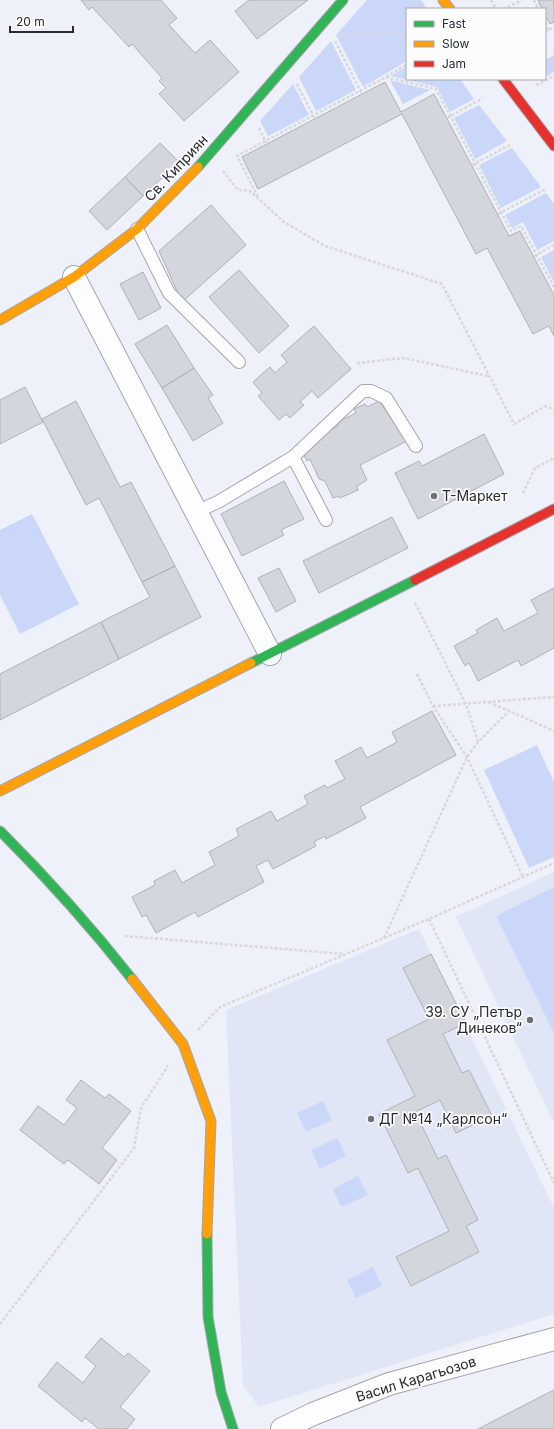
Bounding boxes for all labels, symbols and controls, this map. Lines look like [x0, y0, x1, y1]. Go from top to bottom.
scale bar [10, 8, 73, 34]
legend [406, 8, 546, 80]
text: 20 m [16, 14, 45, 29]
text: Fast [442, 16, 466, 31]
text: Slow [442, 36, 470, 51]
text: Jam [442, 56, 466, 71]
street label: Св. Киприян [140, 131, 211, 205]
place label: Т-Маркет [442, 487, 508, 504]
marker: Т-Маркет [429, 491, 439, 501]
place label: 39. СУ „Петър Динеков“ [425, 1003, 522, 1036]
marker: 39. СУ „Петър Динеков“ [525, 1015, 535, 1025]
place label: ДГ №14 „Карлсон“ [379, 1110, 507, 1127]
marker: ДГ №14 „Карлсон“ [366, 1114, 376, 1124]
street label: Васил Карагьозов [354, 1352, 478, 1405]

